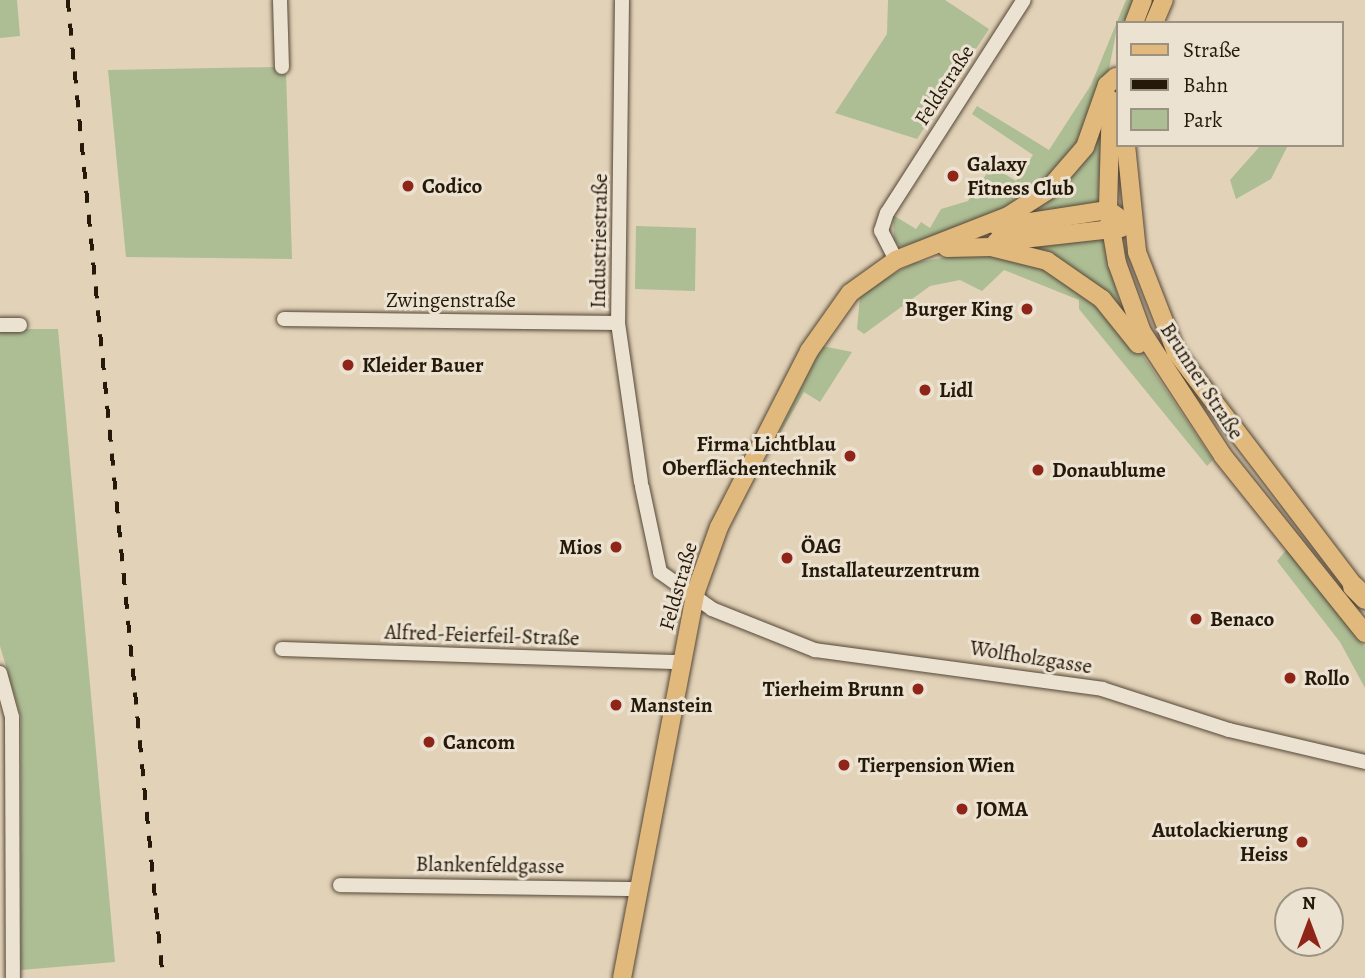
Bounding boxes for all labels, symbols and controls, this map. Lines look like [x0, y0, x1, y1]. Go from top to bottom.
legend [1116, 21, 1344, 147]
text: Straße [1183, 36, 1241, 64]
street label: Feldstraße [909, 40, 979, 130]
text: Bahn [1183, 71, 1228, 99]
text: Park [1183, 106, 1222, 134]
place label: Galaxy Fitness Club [967, 151, 1074, 201]
marker: Galaxy Fitness Club [945, 168, 961, 184]
place label: Codico [422, 173, 482, 199]
street label: Industriestraße [585, 173, 613, 309]
marker: Codico [400, 178, 416, 194]
street label: Zwingenstraße [386, 287, 516, 313]
place label: Burger King [905, 296, 1013, 322]
marker: Burger King [1019, 301, 1035, 317]
street label: Brunner Straße [1155, 318, 1249, 444]
place label: Kleider Bauer [362, 352, 484, 378]
marker: Kleider Bauer [340, 357, 356, 373]
place label: Lidl [939, 377, 973, 403]
marker: Lidl [917, 382, 933, 398]
place label: Firma Lichtblau Oberflächentechnik [662, 431, 836, 481]
marker: Firma Lichtblau Oberflächentechnik [842, 448, 858, 464]
place label: Donaublume [1052, 457, 1166, 483]
marker: Donaublume [1030, 462, 1046, 478]
place label: ÖAG Installateurzentrum [801, 533, 980, 583]
place label: Mios [559, 534, 602, 560]
marker: Mios [608, 539, 624, 555]
street label: Feldstraße [653, 539, 703, 633]
marker: ÖAG Installateurzentrum [779, 550, 795, 566]
place label: Benaco [1210, 606, 1274, 632]
marker: Benaco [1188, 611, 1204, 627]
street label: Alfred-Feierfeil-Straße [384, 619, 580, 651]
street label: Wolfholzgasse [968, 635, 1094, 679]
place label: Rollo [1304, 665, 1350, 691]
marker: Rollo [1282, 670, 1298, 686]
place label: Tierheim Brunn [763, 676, 904, 702]
marker: Tierheim Brunn [910, 681, 926, 697]
place label: Manstein [630, 692, 713, 718]
marker: Manstein [608, 697, 624, 713]
place label: Cancom [443, 729, 515, 755]
marker: Cancom [421, 734, 437, 750]
place label: Tierpension Wien [858, 752, 1015, 778]
marker: Tierpension Wien [836, 757, 852, 773]
place label: JOMA [976, 796, 1028, 822]
marker: JOMA [954, 801, 970, 817]
place label: Autolackierung Heiss [1152, 817, 1288, 867]
marker: Autolackierung Heiss [1294, 834, 1310, 850]
street label: Blankenfeldgasse [416, 851, 564, 879]
north arrow [1274, 887, 1344, 957]
text: N [1302, 890, 1316, 916]

